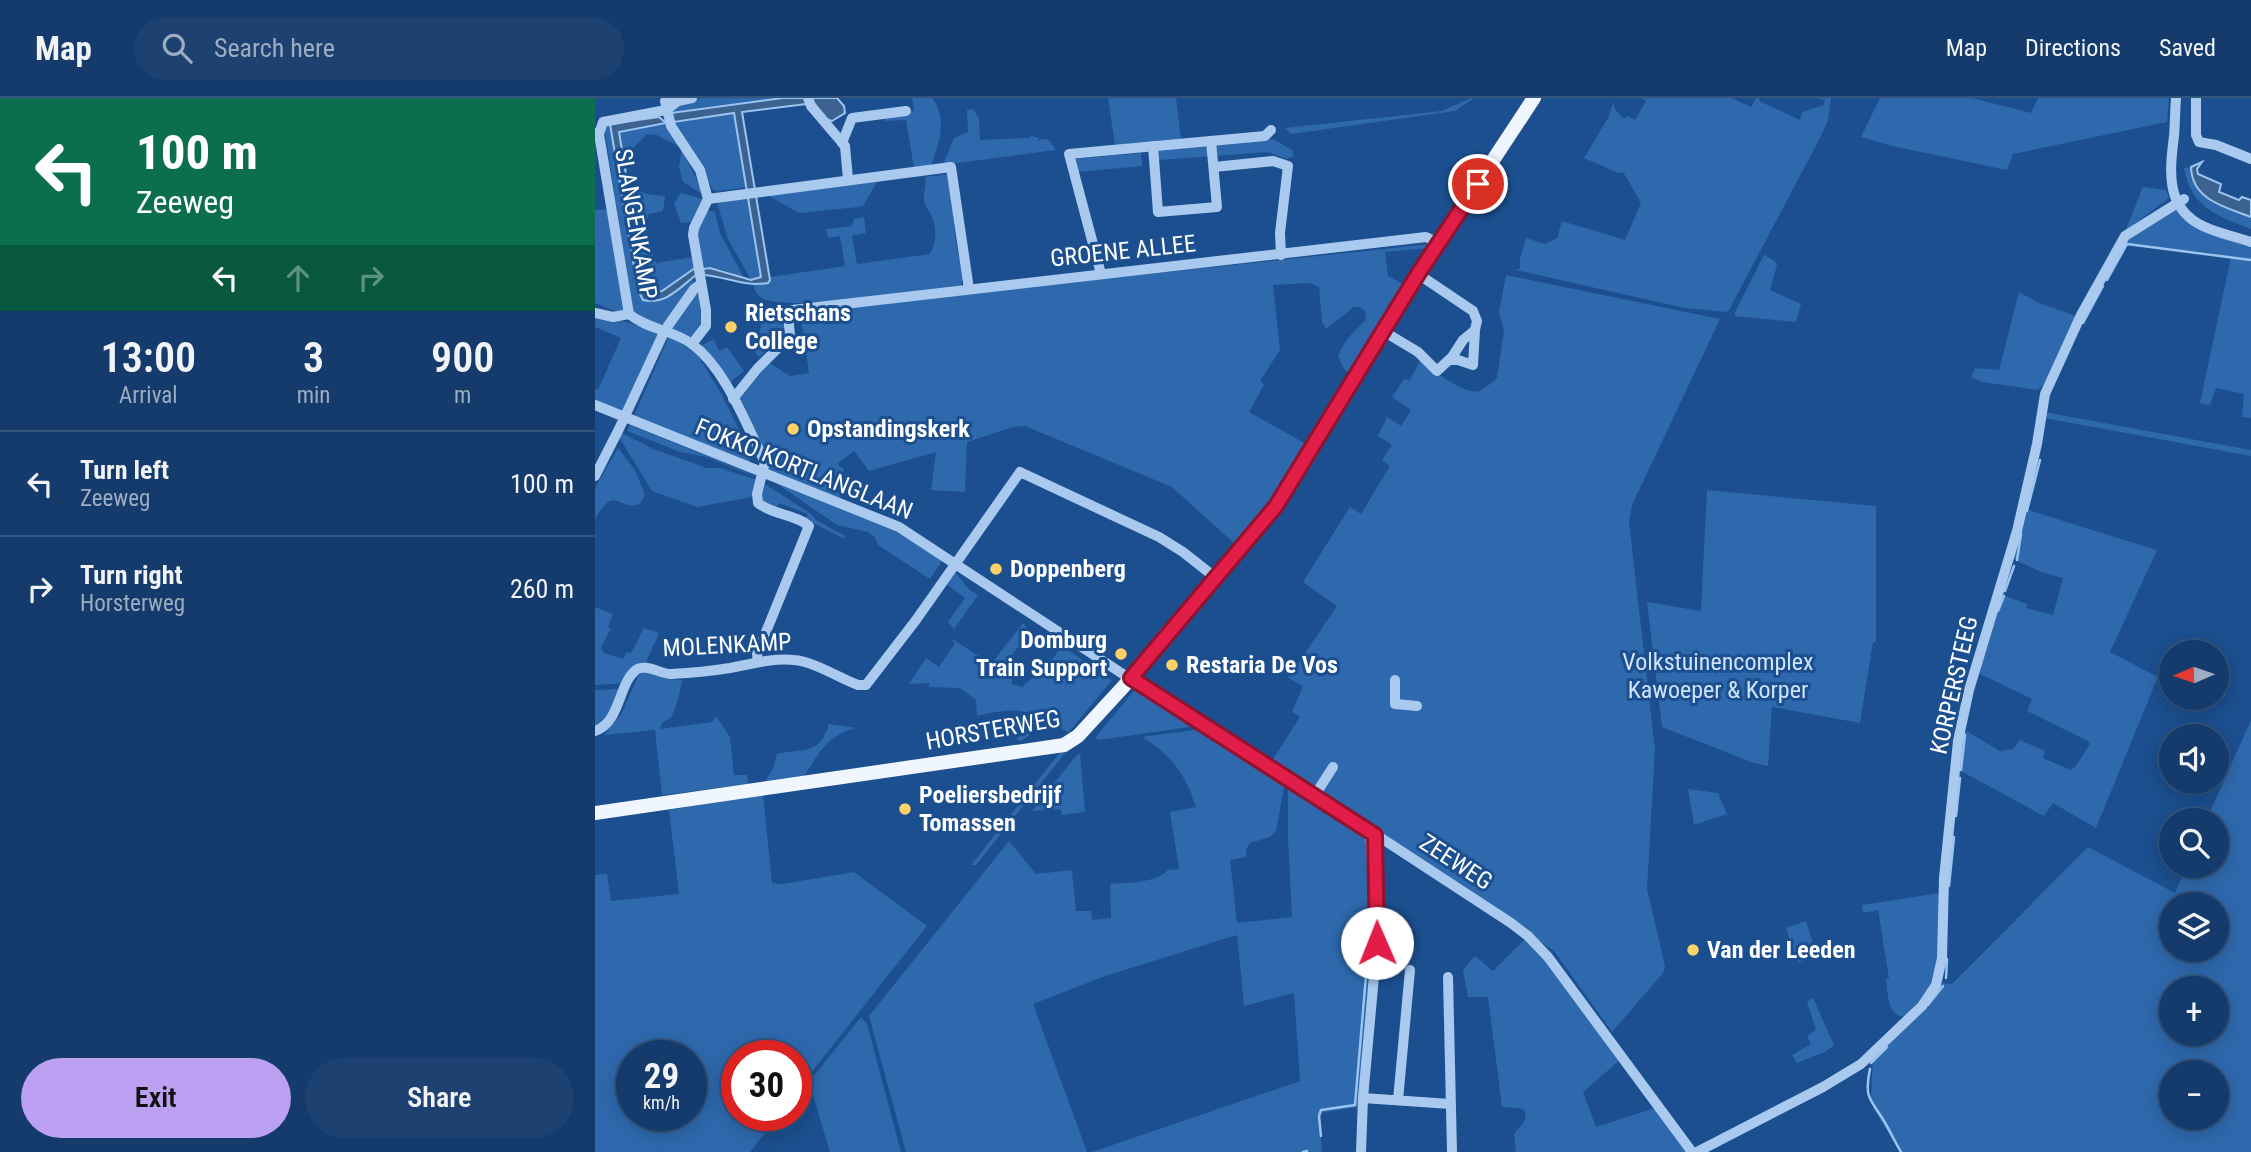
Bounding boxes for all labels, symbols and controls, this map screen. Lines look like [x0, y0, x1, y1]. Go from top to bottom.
search box [134, 17, 624, 80]
text: Map [35, 29, 92, 68]
icon: search [158, 29, 196, 67]
text: Search here [214, 33, 335, 63]
text: Map [1946, 34, 1987, 62]
text: Directions [2025, 34, 2121, 62]
text: Saved [2159, 34, 2216, 62]
text: 100 m [136, 124, 258, 181]
icon: left [21, 126, 112, 217]
street label: SLANGENKAMP [609, 147, 663, 301]
pin [1448, 154, 1508, 214]
icon: arrive [1459, 165, 1497, 203]
text: Zeeweg [136, 183, 234, 221]
street label: GROENE ALLEE [1049, 229, 1197, 273]
icon: left [206, 259, 244, 297]
icon: ahead [279, 259, 317, 297]
icon: right [352, 259, 390, 297]
place label: Rietschans College [745, 299, 851, 355]
marker: Rietschans College [723, 319, 739, 335]
text: 13:00 [101, 333, 196, 382]
text: 3 [303, 333, 324, 382]
text: 900 [431, 333, 494, 382]
text: Arrival [119, 382, 178, 409]
text: min [297, 382, 330, 409]
text: m [454, 382, 471, 409]
street label: FOKKO KORTLANGLAAN [691, 413, 917, 525]
place label: Opstandingskerk [807, 415, 970, 443]
marker: Opstandingskerk [785, 421, 801, 437]
text: Turn left [80, 455, 169, 485]
icon: left [21, 465, 59, 503]
text: 100 m [510, 469, 574, 499]
text: Zeeweg [80, 485, 150, 512]
place label: Doppenberg [1010, 555, 1126, 583]
text: Turn right [80, 560, 182, 590]
marker: Doppenberg [988, 561, 1004, 577]
icon: right [21, 570, 59, 608]
text: 260 m [510, 574, 574, 604]
text: Horsterweg [80, 590, 185, 617]
street label: KORPERSTEEG [1925, 613, 1983, 757]
place label: Domburg Train Support [976, 626, 1107, 682]
street label: MOLENKAMP [662, 628, 792, 662]
north arrow [2159, 640, 2229, 710]
map controls [2159, 640, 2229, 1130]
marker: Domburg Train Support [1113, 646, 1129, 662]
park label: Volkstuinencomplex Kawoeper & Korper [1622, 648, 1814, 704]
place label: Restaria De Vos [1186, 651, 1338, 679]
marker: Restaria De Vos [1164, 657, 1180, 673]
street label: HORSTERWEG [924, 704, 1062, 756]
button: sound [2159, 724, 2229, 794]
place label: Poeliersbedrijf Tomassen [919, 781, 1061, 837]
marker: Poeliersbedrijf Tomassen [897, 801, 913, 817]
button: search [2159, 808, 2229, 878]
street label: ZEEWEG [1414, 828, 1498, 896]
button: layers [2159, 892, 2229, 962]
position arrow [1340, 906, 1414, 980]
place label: Van der Leeden [1707, 936, 1855, 964]
marker: Van der Leeden [1685, 942, 1701, 958]
button: + [2159, 976, 2229, 1046]
speed limit sign: 30 [721, 1040, 812, 1131]
text: 29 [644, 1056, 679, 1097]
button: Exit [21, 1058, 291, 1138]
button: Share [305, 1058, 574, 1138]
button: − [2159, 1060, 2229, 1130]
text: km/h [643, 1092, 680, 1113]

